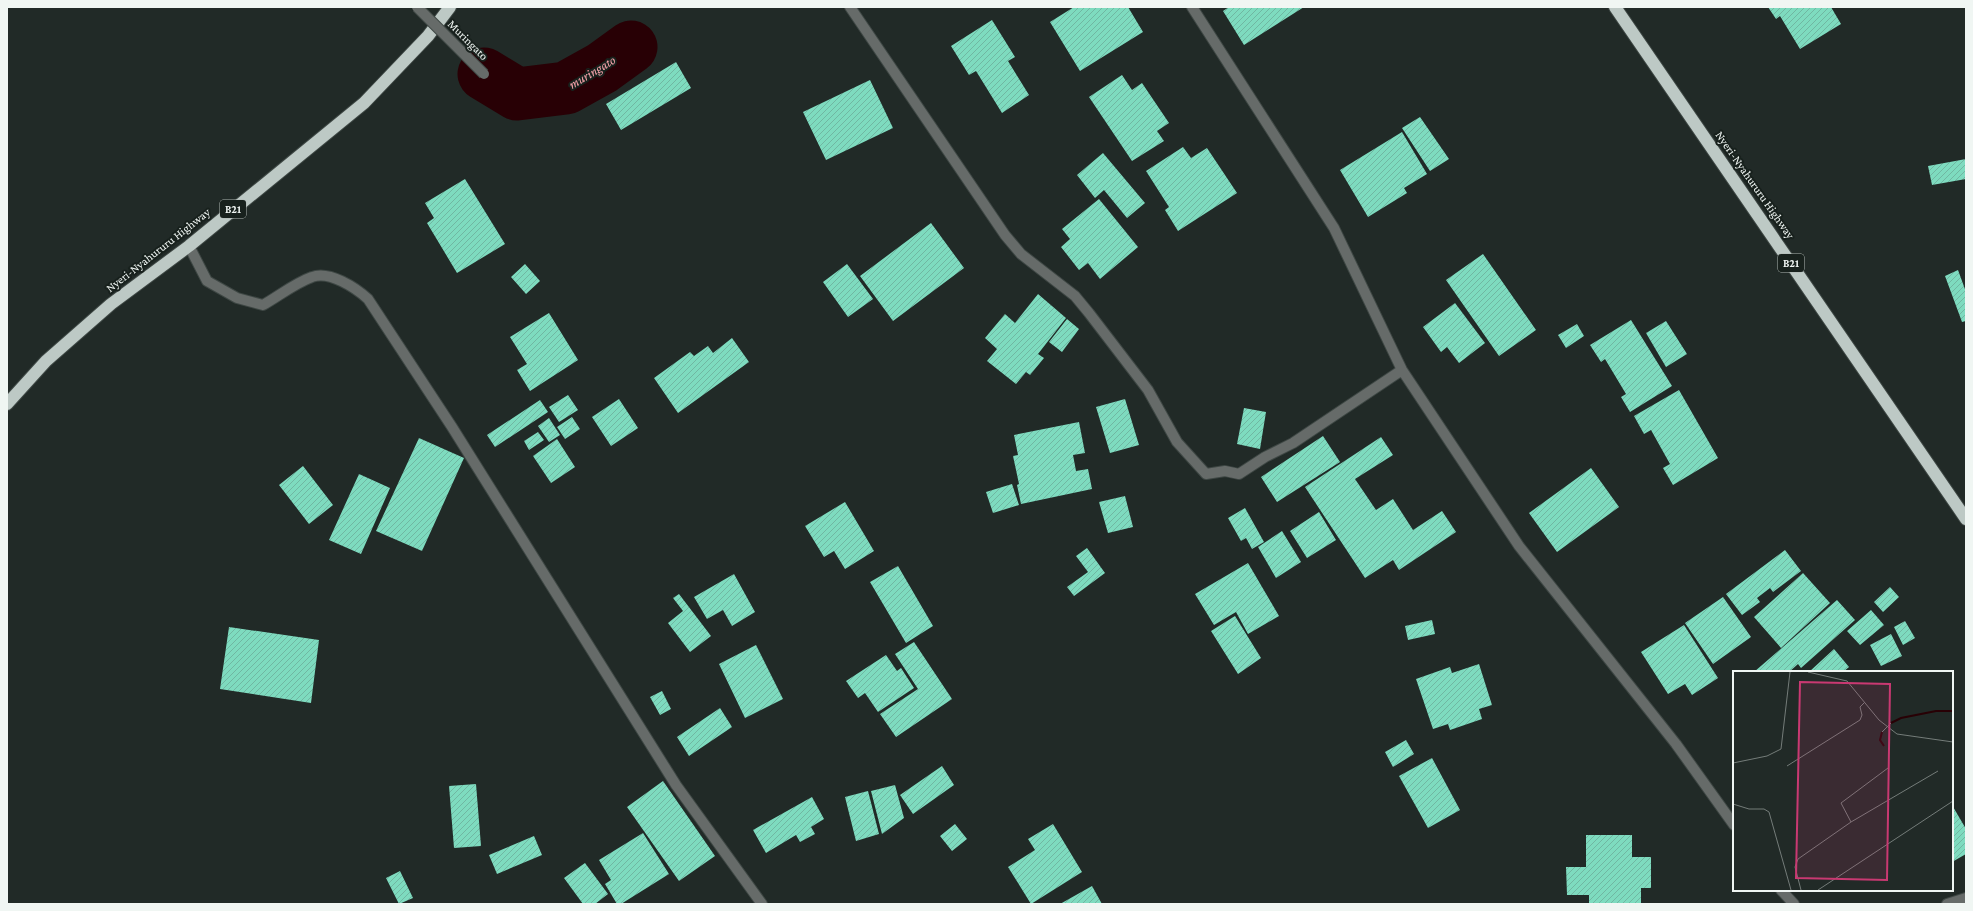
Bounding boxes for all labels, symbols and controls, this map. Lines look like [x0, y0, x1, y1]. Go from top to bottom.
street label: Muringato [445, 17, 491, 63]
water label: muringato [566, 52, 618, 92]
street label: Nyeri-Nyahururu Highway [1712, 128, 1798, 242]
road number: B21 [220, 200, 246, 218]
street label: Nyeri-Nyahururu Highway [103, 205, 213, 295]
road number: B21 [1778, 254, 1804, 272]
inset map [1733, 671, 1953, 891]

